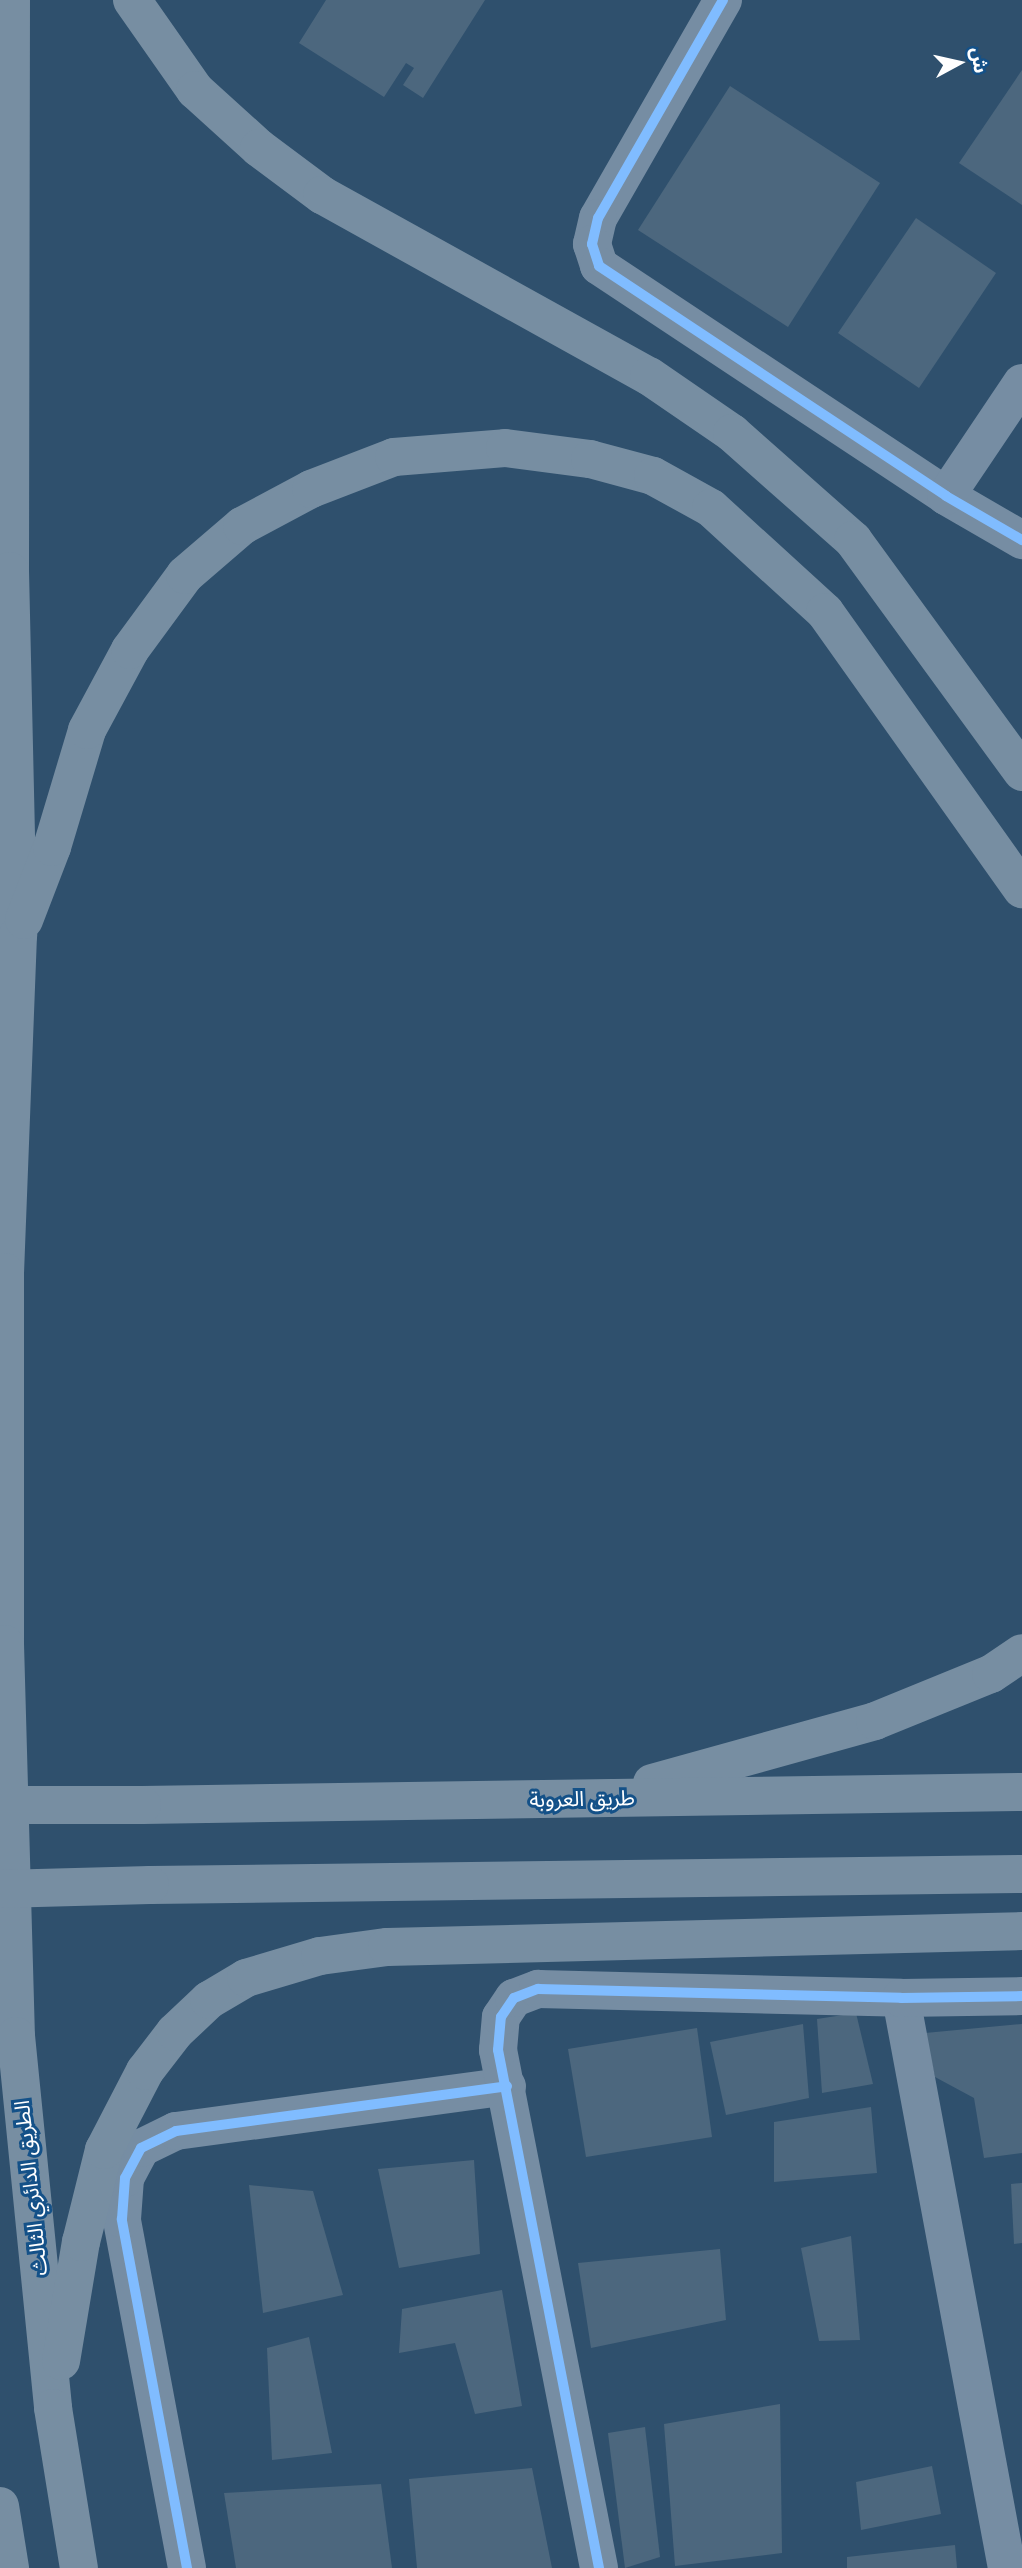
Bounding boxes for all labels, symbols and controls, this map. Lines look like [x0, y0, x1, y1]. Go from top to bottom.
north arrow [924, 28, 994, 98]
text: ش [967, 46, 993, 74]
street label: طريق العروبة [529, 1784, 635, 1812]
street label: الطريق الدائري الثالث [8, 2099, 52, 2277]

